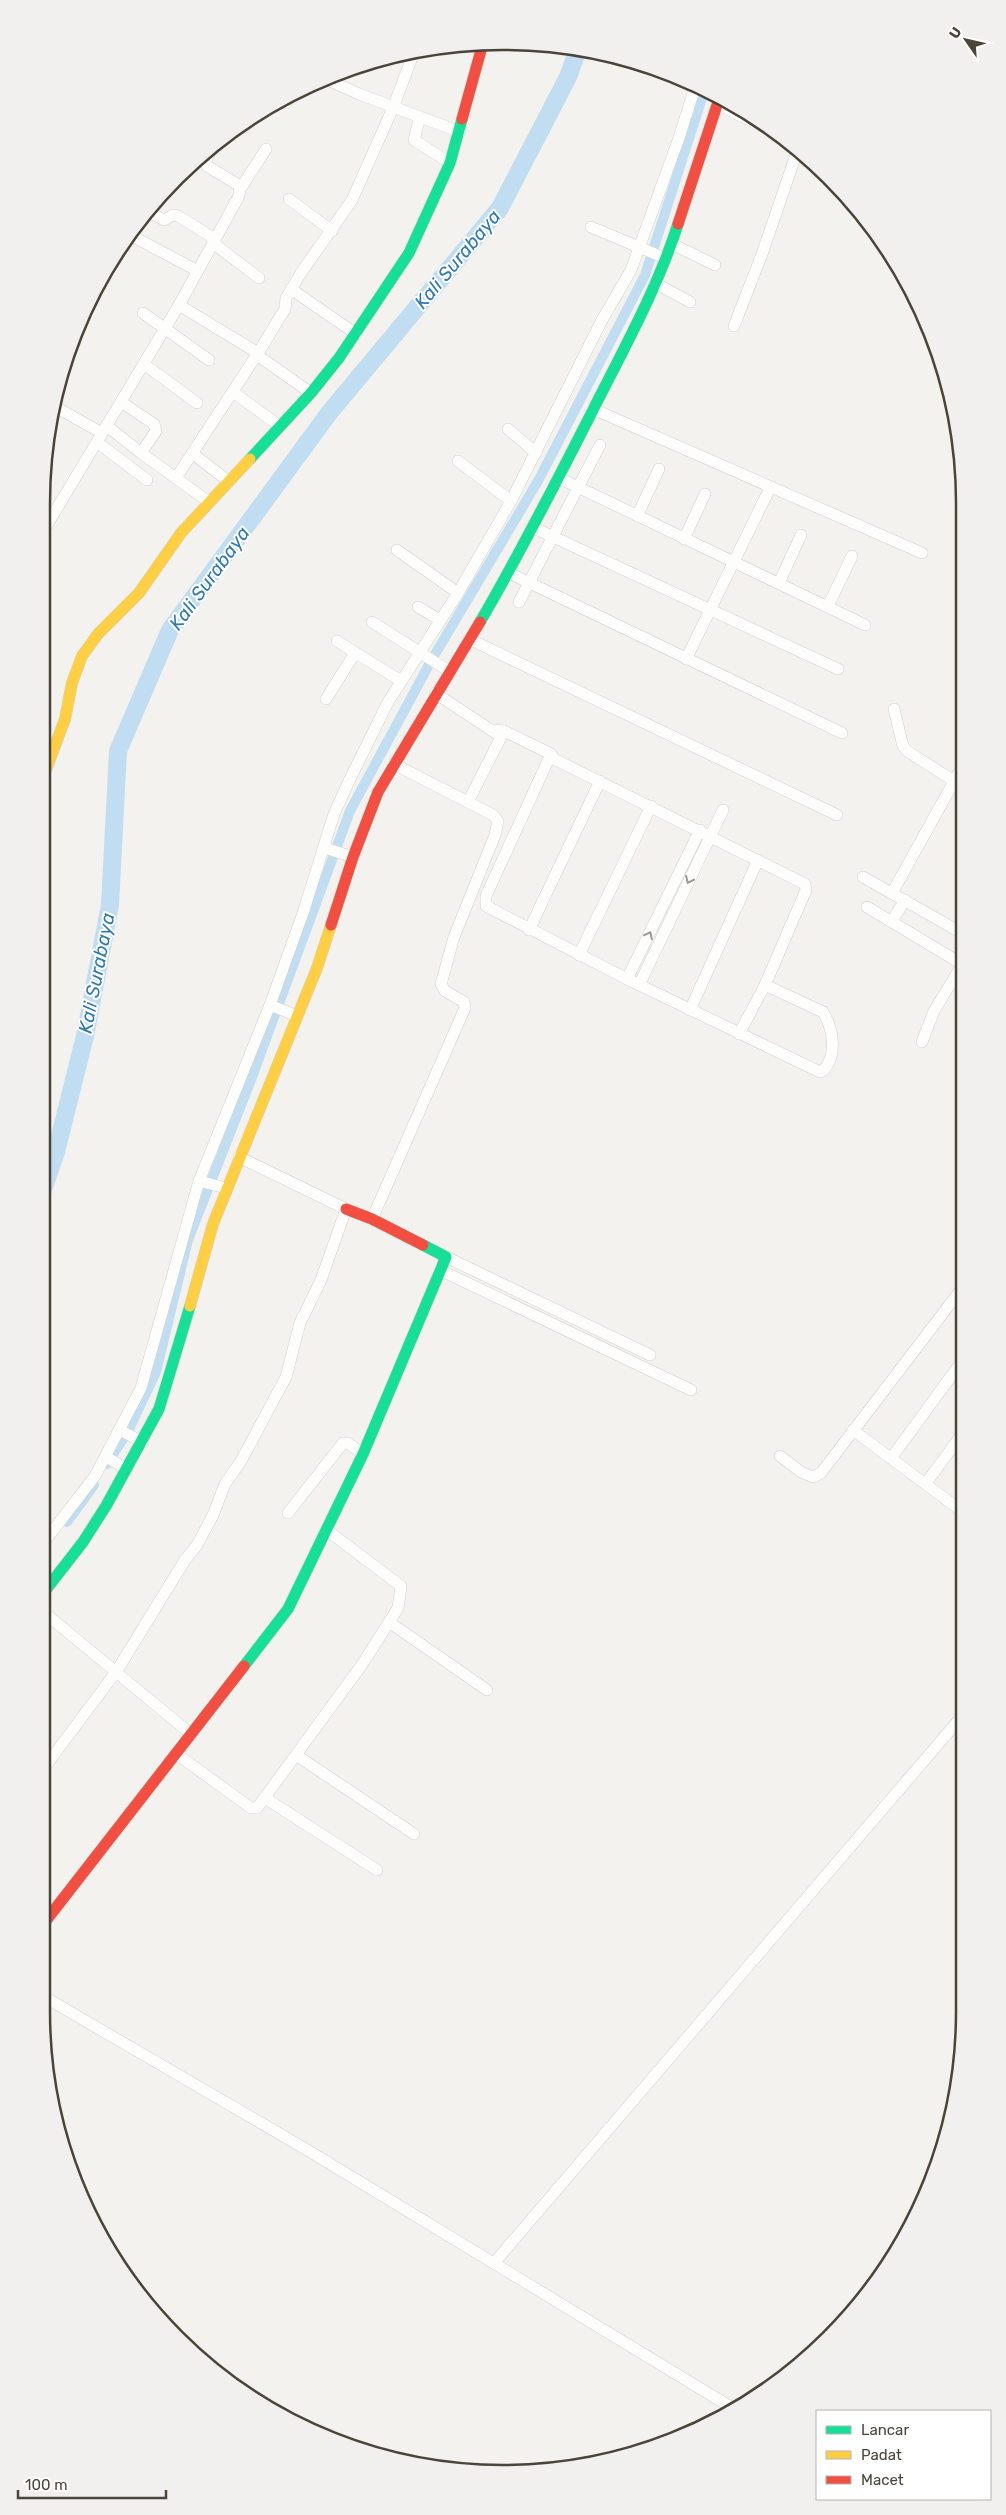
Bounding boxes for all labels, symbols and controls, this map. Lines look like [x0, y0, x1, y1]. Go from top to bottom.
north arrow [941, 15, 991, 65]
text: U [946, 24, 966, 42]
water label: Kali Surabaya [409, 205, 505, 313]
water label: Kali Surabaya [164, 522, 255, 634]
one-way arrow [685, 874, 695, 883]
water label: Kali Surabaya [74, 911, 119, 1035]
one-way arrow [642, 931, 653, 940]
legend [816, 2410, 991, 2500]
text: Lancar [861, 2421, 909, 2439]
text: Padat [861, 2446, 902, 2464]
scale bar [18, 2468, 165, 2500]
text: Macet [861, 2471, 904, 2489]
text: 100 m [25, 2476, 67, 2494]

